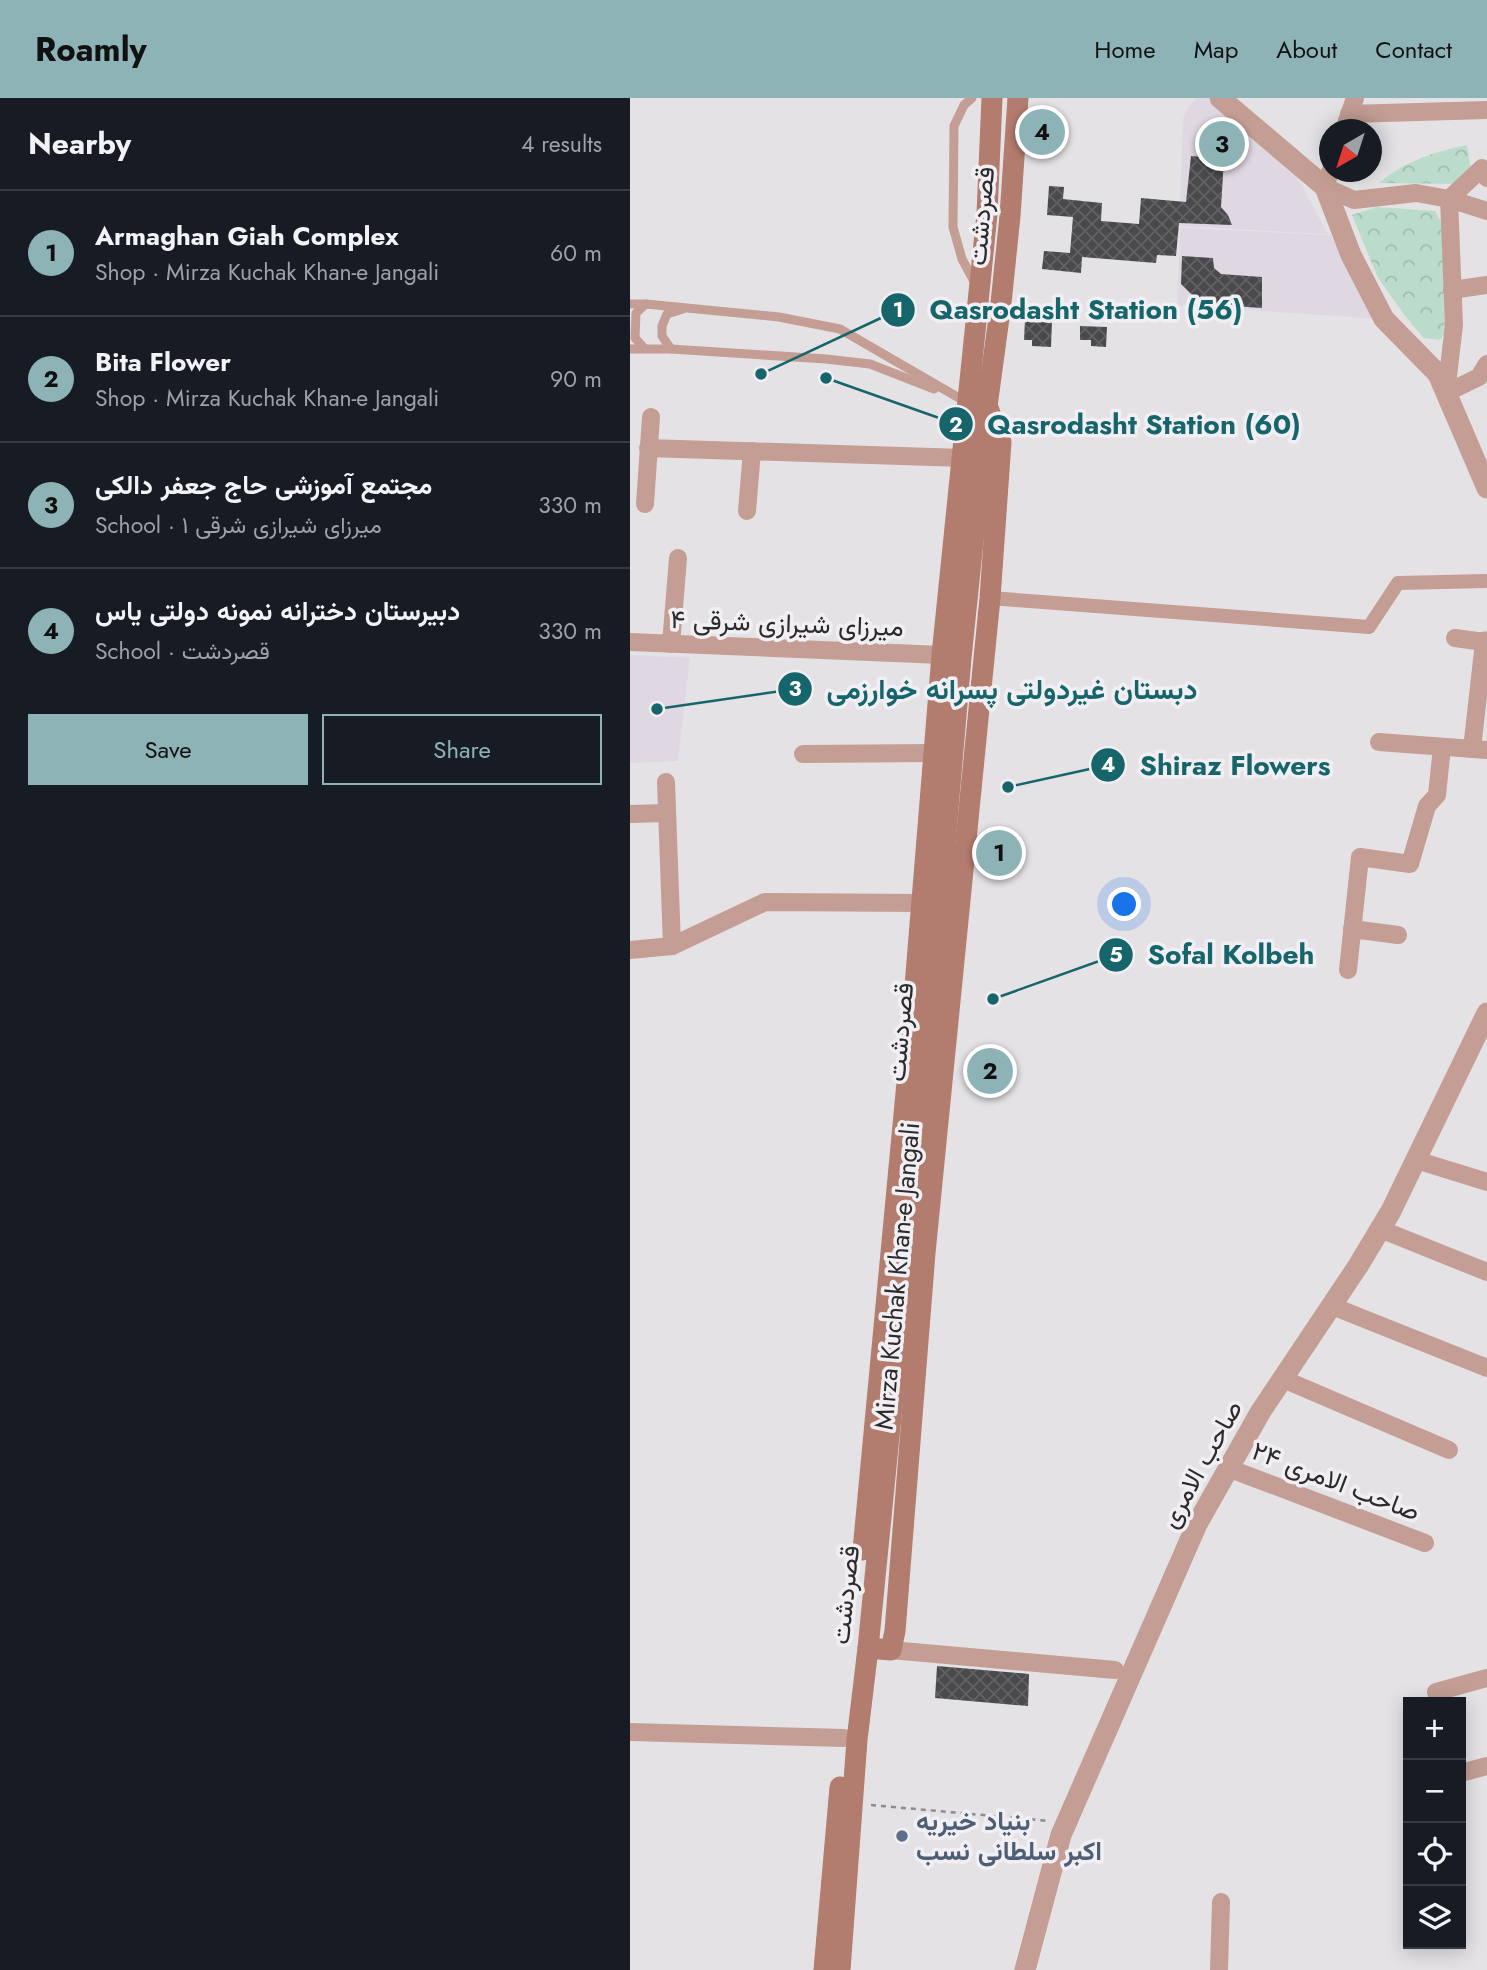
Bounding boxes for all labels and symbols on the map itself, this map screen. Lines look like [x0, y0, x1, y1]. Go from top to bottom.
pin: 4 [1019, 106, 1065, 158]
pin: 3 [1199, 118, 1245, 170]
north arrow [1319, 119, 1382, 182]
street label: قصردشت [958, 165, 1004, 267]
callout: Qasrodasht Station (56) [881, 285, 1257, 334]
text: Qasrodasht Station (56) [929, 289, 1243, 330]
text: 1 [893, 295, 903, 325]
callout: Qasrodasht Station (60) [938, 400, 1315, 449]
text: Qasrodasht Station (60) [987, 404, 1301, 445]
text: 2 [949, 410, 963, 440]
street label: ۴ میرزای شیرازی شرقی [670, 600, 904, 646]
callout: دبستان غیردولتی پسرانه خوارزمی [777, 664, 1211, 713]
text: دبستان غیردولتی پسرانه خوارزمی [826, 669, 1198, 710]
text: 3 [788, 674, 802, 704]
callout: Shiraz Flowers [1091, 740, 1345, 789]
text: Shiraz Flowers [1139, 745, 1331, 786]
text: 4 [1101, 750, 1115, 780]
pin: 1 [976, 827, 1022, 879]
your location [1107, 887, 1141, 921]
callout: Sofal Kolbeh [1099, 930, 1329, 979]
text: Sofal Kolbeh [1148, 934, 1314, 975]
text: 5 [1109, 940, 1123, 970]
street label: قصردشت [877, 981, 923, 1083]
pin: 2 [967, 1045, 1013, 1097]
street label: Mirza Kuchak Khan-e Jangali [865, 1121, 929, 1431]
street label: صاحب الامری [1150, 1393, 1252, 1535]
street label: ۲۴ صاحب الامری [1246, 1431, 1426, 1531]
street label: قصردشت [821, 1544, 869, 1646]
place label: بنیاد خیریه اکبر سلطانی نسب [916, 1802, 1102, 1870]
marker: بنیاد خیریه اکبر سلطانی نسب [894, 1828, 910, 1844]

